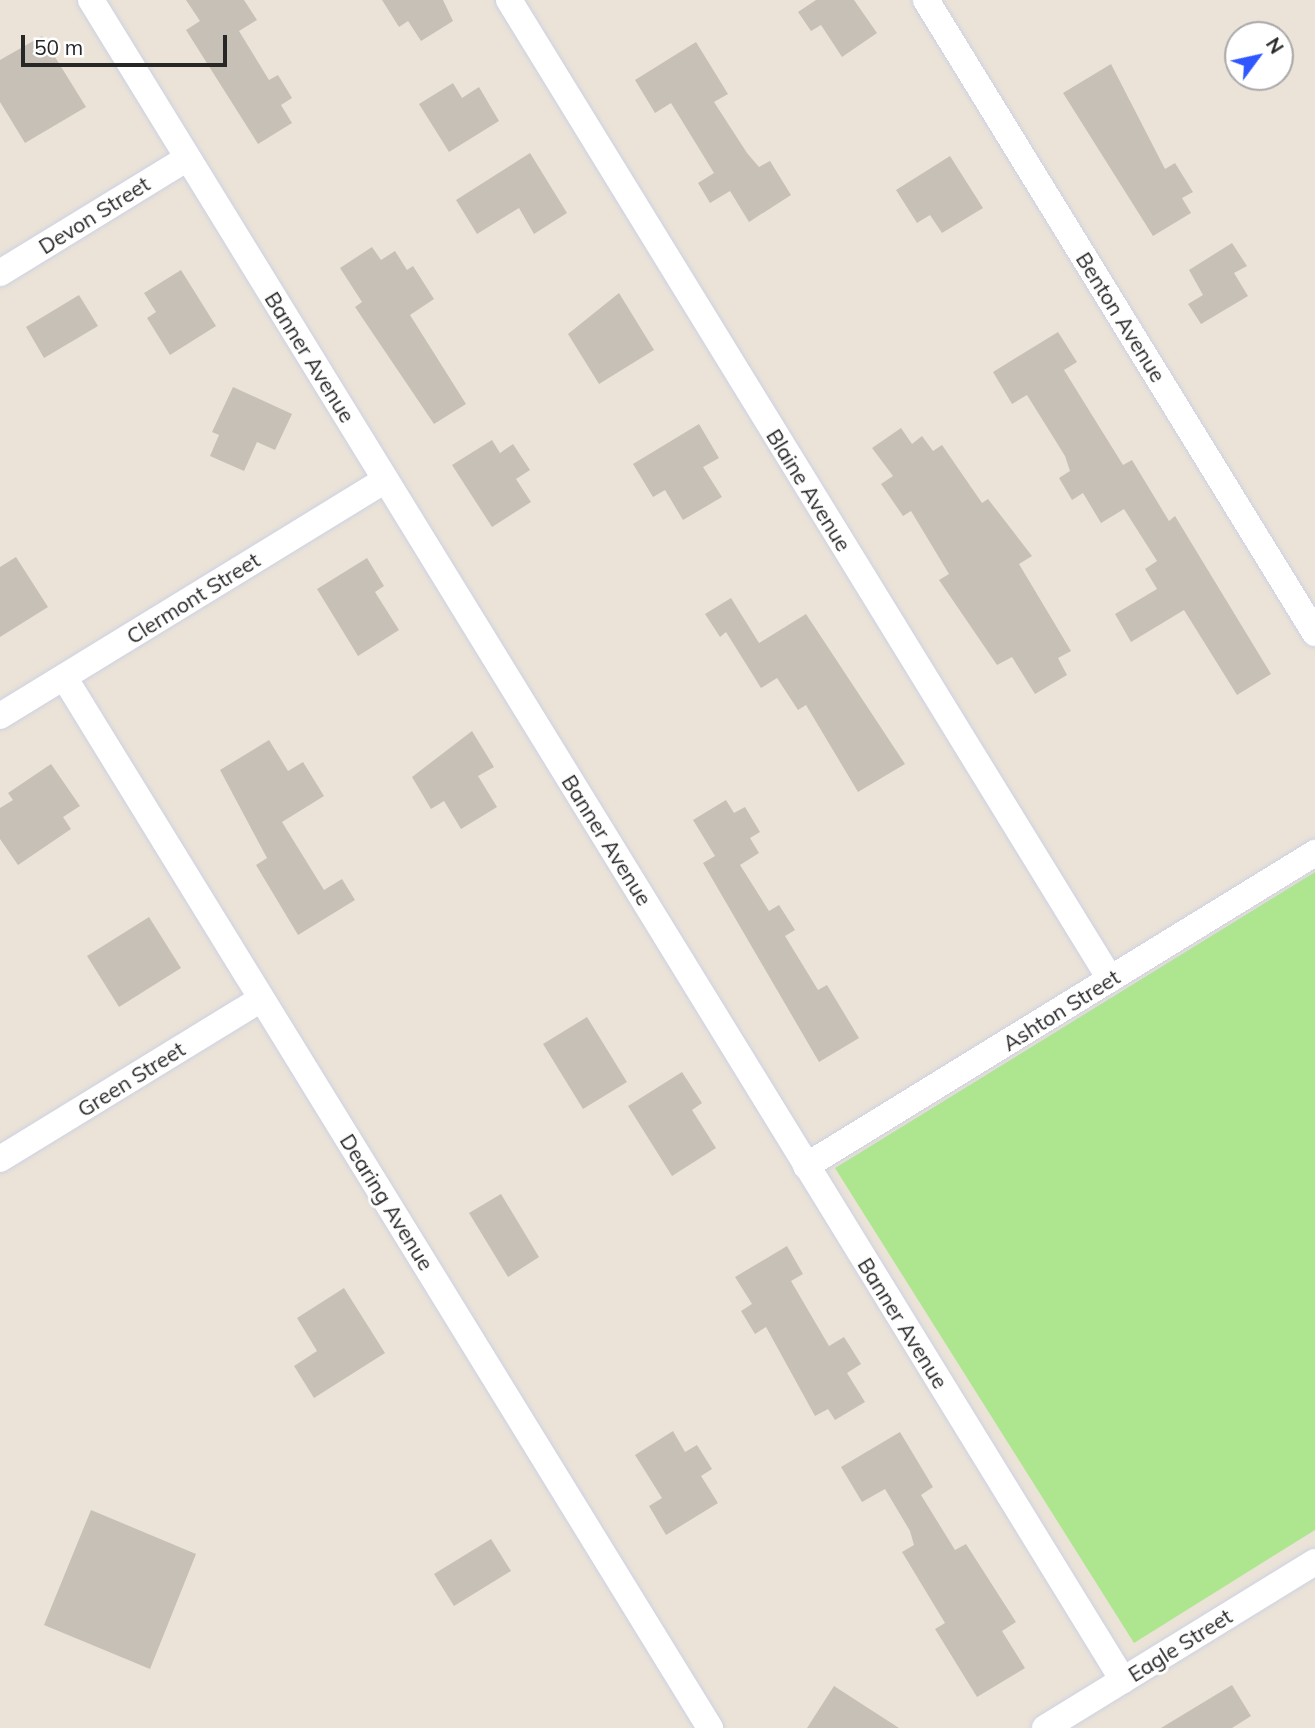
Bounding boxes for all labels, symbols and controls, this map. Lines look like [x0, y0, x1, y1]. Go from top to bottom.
scale bar [24, 21, 231, 65]
north arrow [1224, 21, 1294, 91]
text: N [1261, 33, 1289, 58]
text: 50 m [34, 34, 83, 60]
street label: Devon Street [34, 171, 154, 259]
street label: Benton Avenue [1071, 247, 1171, 387]
street label: Banner Avenue [260, 287, 360, 427]
street label: Blaine Avenue [761, 424, 857, 556]
street label: Clermont Street [122, 547, 264, 649]
street label: Banner Avenue [557, 770, 657, 910]
street label: Ashton Street [998, 964, 1124, 1056]
street label: Green Street [73, 1036, 189, 1122]
street label: Dearing Avenue [335, 1129, 439, 1275]
street label: Banner Avenue [853, 1253, 953, 1393]
street label: Eagle Street [1124, 1603, 1236, 1687]

